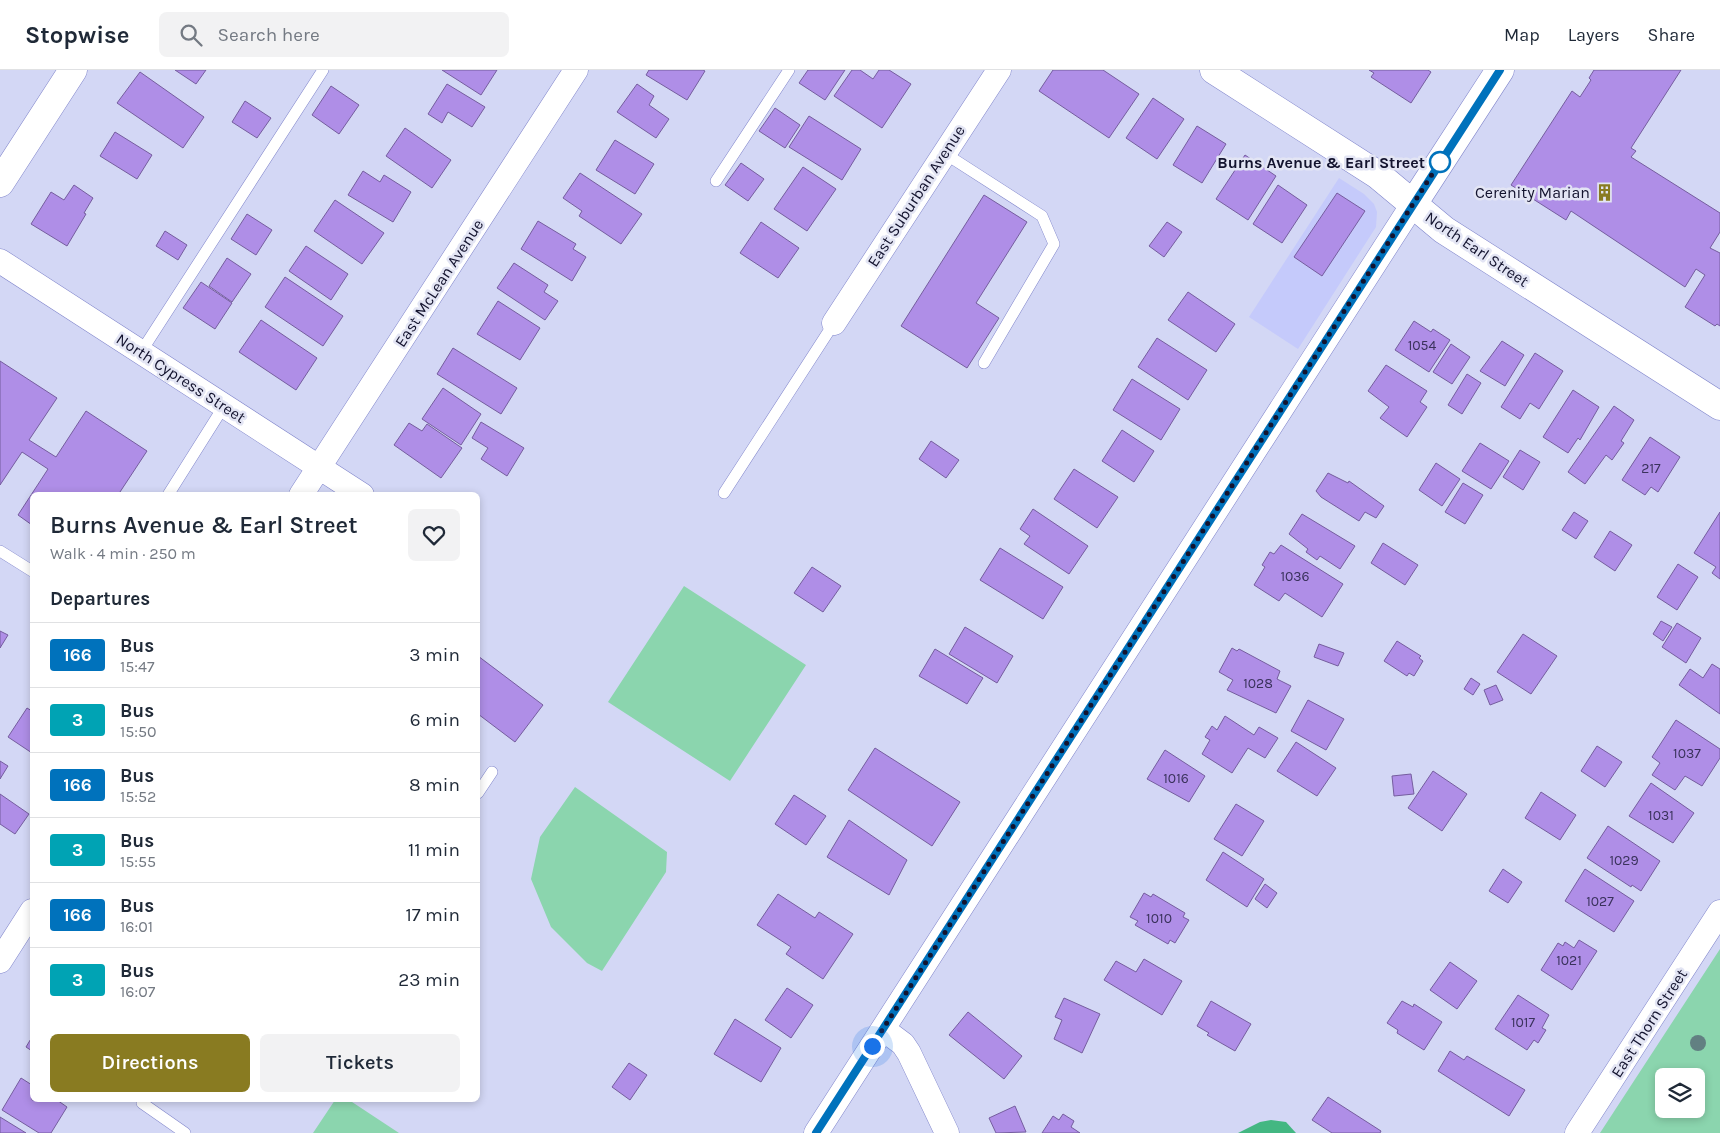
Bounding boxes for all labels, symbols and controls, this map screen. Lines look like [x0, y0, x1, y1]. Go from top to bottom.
search box [159, 12, 509, 57]
text: Stopwise [25, 21, 129, 49]
icon: search [177, 21, 205, 49]
text: Search here [217, 24, 320, 46]
text: Map [1504, 24, 1540, 46]
text: Layers [1568, 24, 1620, 46]
text: Share [1648, 24, 1695, 46]
street label: East Suburban Avenue [863, 122, 969, 270]
marker: Burns Avenue & Earl Street [1429, 151, 1451, 173]
place label: Burns Avenue & Earl Street [1217, 153, 1425, 172]
building icon: Cerenity Marian [1594, 182, 1614, 202]
place label: Cerenity Marian [1475, 183, 1590, 202]
street label: North Earl Street [1422, 207, 1532, 291]
street label: East McLean Avenue [391, 216, 487, 350]
street label: North Cypress Street [113, 329, 249, 427]
house number: 1054 [1408, 337, 1437, 354]
house number: 217 [1641, 460, 1661, 477]
button: heart [408, 509, 460, 561]
text: Burns Avenue & Earl Street [50, 511, 357, 539]
text: Walk · 4 min · 250 m [50, 544, 196, 563]
house number: 1036 [1280, 568, 1310, 585]
text: Departures [50, 588, 150, 610]
text: Bus [120, 635, 154, 657]
text: 166 [63, 644, 92, 666]
text: 3 min [409, 644, 460, 666]
text: 15:47 [120, 657, 154, 676]
house number: 1028 [1243, 675, 1273, 692]
text: Bus [120, 700, 154, 722]
text: 3 [72, 709, 83, 731]
text: 6 min [410, 709, 460, 731]
text: 15:50 [120, 722, 157, 741]
house number: 1037 [1673, 745, 1701, 762]
text: Bus [120, 765, 154, 787]
house number: 1016 [1163, 770, 1189, 787]
text: 166 [63, 774, 92, 796]
text: 8 min [409, 774, 460, 796]
text: 15:52 [120, 787, 156, 806]
house number: 1031 [1648, 807, 1674, 824]
text: Bus [120, 830, 154, 852]
text: 3 [72, 839, 83, 861]
text: 11 min [408, 839, 460, 861]
text: 15:55 [120, 852, 156, 871]
house number: 1029 [1609, 852, 1639, 869]
house number: 1027 [1586, 893, 1614, 910]
text: Bus [120, 895, 154, 917]
text: 166 [63, 904, 92, 926]
text: 17 min [405, 904, 460, 926]
house number: 1010 [1146, 910, 1172, 927]
text: 16:01 [120, 917, 153, 936]
house number: 1021 [1556, 952, 1582, 969]
text: Bus [120, 960, 154, 982]
street label: East Thorn Street [1607, 965, 1691, 1081]
text: 3 [72, 969, 83, 991]
text: 23 min [398, 969, 460, 991]
text: 16:07 [120, 982, 155, 1001]
house number: 1017 [1511, 1014, 1535, 1031]
button: Directions [50, 1034, 250, 1092]
button: Tickets [260, 1034, 460, 1092]
your location [860, 1034, 885, 1059]
map controls [1655, 1068, 1705, 1118]
button: layers [1655, 1068, 1705, 1118]

